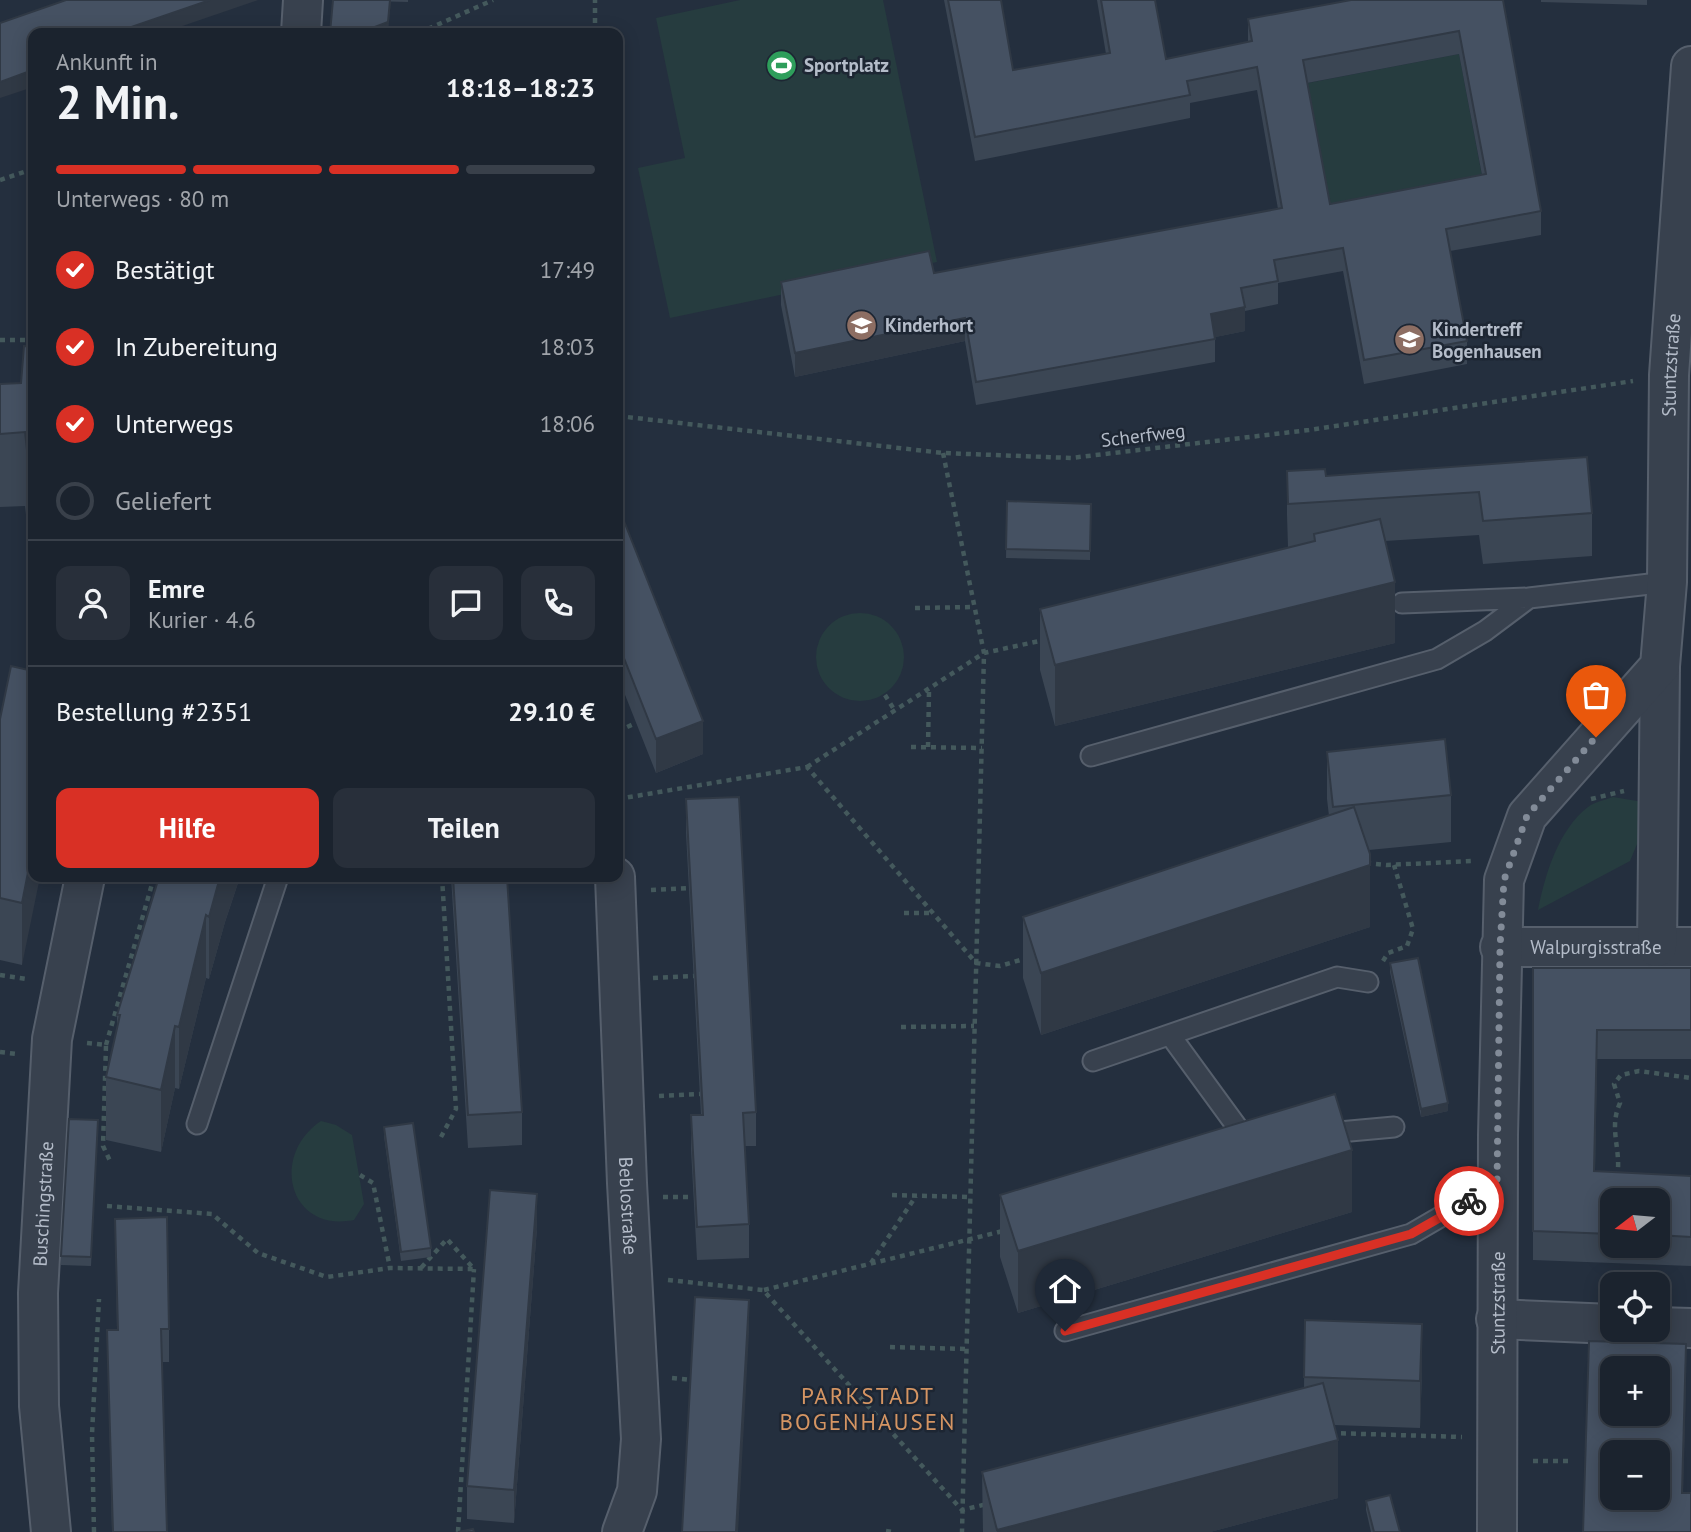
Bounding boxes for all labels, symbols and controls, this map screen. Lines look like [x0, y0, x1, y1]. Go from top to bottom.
text: Ankunft in [56, 47, 158, 76]
sports icon: Sportplatz [764, 48, 798, 82]
place label: Sportplatz [804, 53, 889, 77]
text: 18:18–18:23 [446, 71, 595, 104]
text: 2 Min. [56, 72, 179, 132]
text: Unterwegs · 80 m [56, 184, 229, 213]
icon: check [56, 251, 94, 289]
text: Bestätigt [115, 253, 215, 286]
text: 17:49 [540, 255, 595, 284]
school or university icon: Kinderhort [845, 308, 879, 342]
street label: Stuntzstraße [1657, 312, 1685, 417]
place label: Kinderhort [885, 313, 974, 337]
place label: Kindertreff Bogenhausen [1432, 317, 1542, 363]
school or university icon: Kindertreff Bogenhausen [1392, 323, 1426, 357]
icon: check [56, 328, 94, 366]
text: In Zubereitung [115, 330, 278, 363]
text: 18:03 [540, 332, 595, 361]
icon: check [56, 405, 94, 443]
text: Unterwegs [115, 407, 233, 440]
text: 18:06 [540, 409, 595, 438]
street label: Scherfweg [1100, 418, 1186, 452]
text: Geliefert [115, 484, 212, 517]
button: person [56, 566, 130, 640]
button: chat [429, 566, 503, 640]
button: phone [521, 566, 595, 640]
text: Emre [148, 572, 205, 605]
text: Kurier · 4.6 [148, 605, 256, 634]
pin [1566, 665, 1626, 737]
icon: bag [1577, 676, 1615, 714]
text: Bestellung #2351 [56, 695, 252, 728]
text: 29.10 € [508, 695, 595, 728]
button: Hilfe [56, 788, 319, 868]
button: Teilen [333, 788, 595, 868]
street label: Walpurgisstraße [1530, 935, 1662, 959]
street label: Buschingstraße [27, 1140, 58, 1267]
street label: Beblostraße [614, 1156, 643, 1255]
courier [1434, 1166, 1504, 1236]
icon: bike [1450, 1182, 1488, 1220]
north arrow [1600, 1188, 1670, 1258]
map controls [1600, 1188, 1670, 1510]
street label: Stuntzstraße [1485, 1251, 1510, 1355]
pin [1035, 1259, 1095, 1331]
icon: home [1046, 1270, 1084, 1308]
button: locate [1600, 1272, 1670, 1342]
button: + [1600, 1356, 1670, 1426]
district label: PARKSTADT BOGENHAUSEN [780, 1381, 956, 1436]
button: − [1600, 1440, 1670, 1510]

